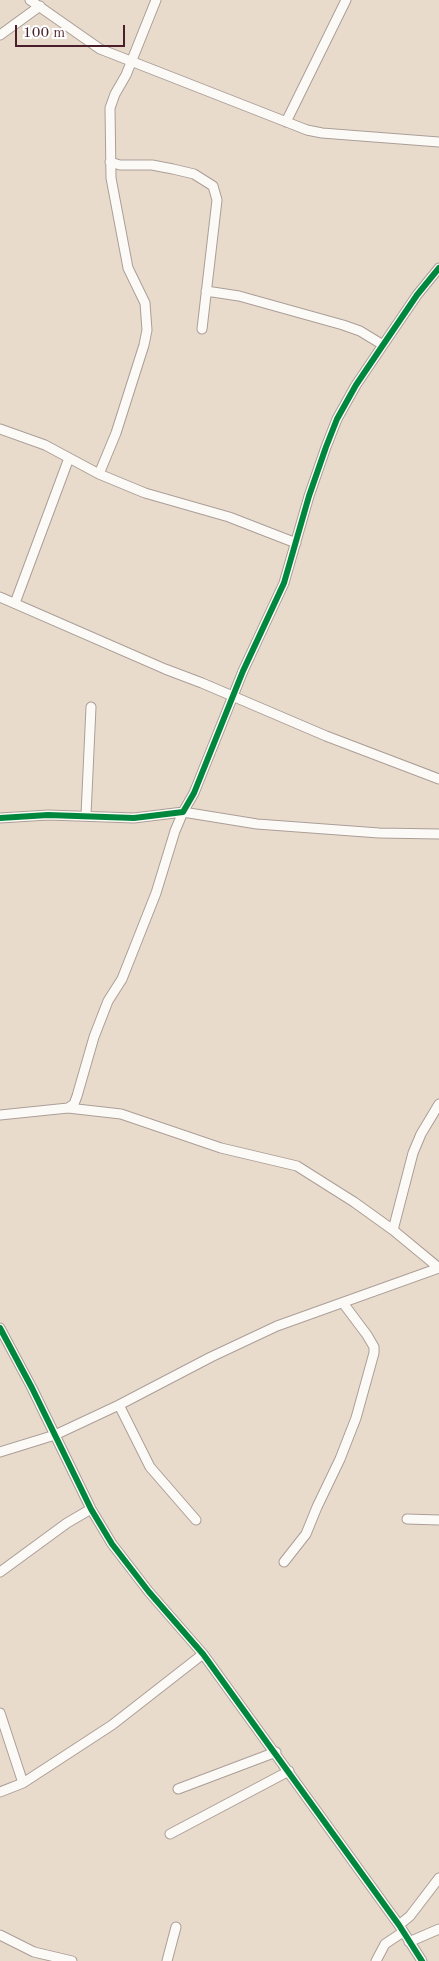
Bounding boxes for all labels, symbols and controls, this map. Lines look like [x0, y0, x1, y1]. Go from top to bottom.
scale bar [18, 15, 128, 47]
text: 100 m [23, 26, 65, 41]

